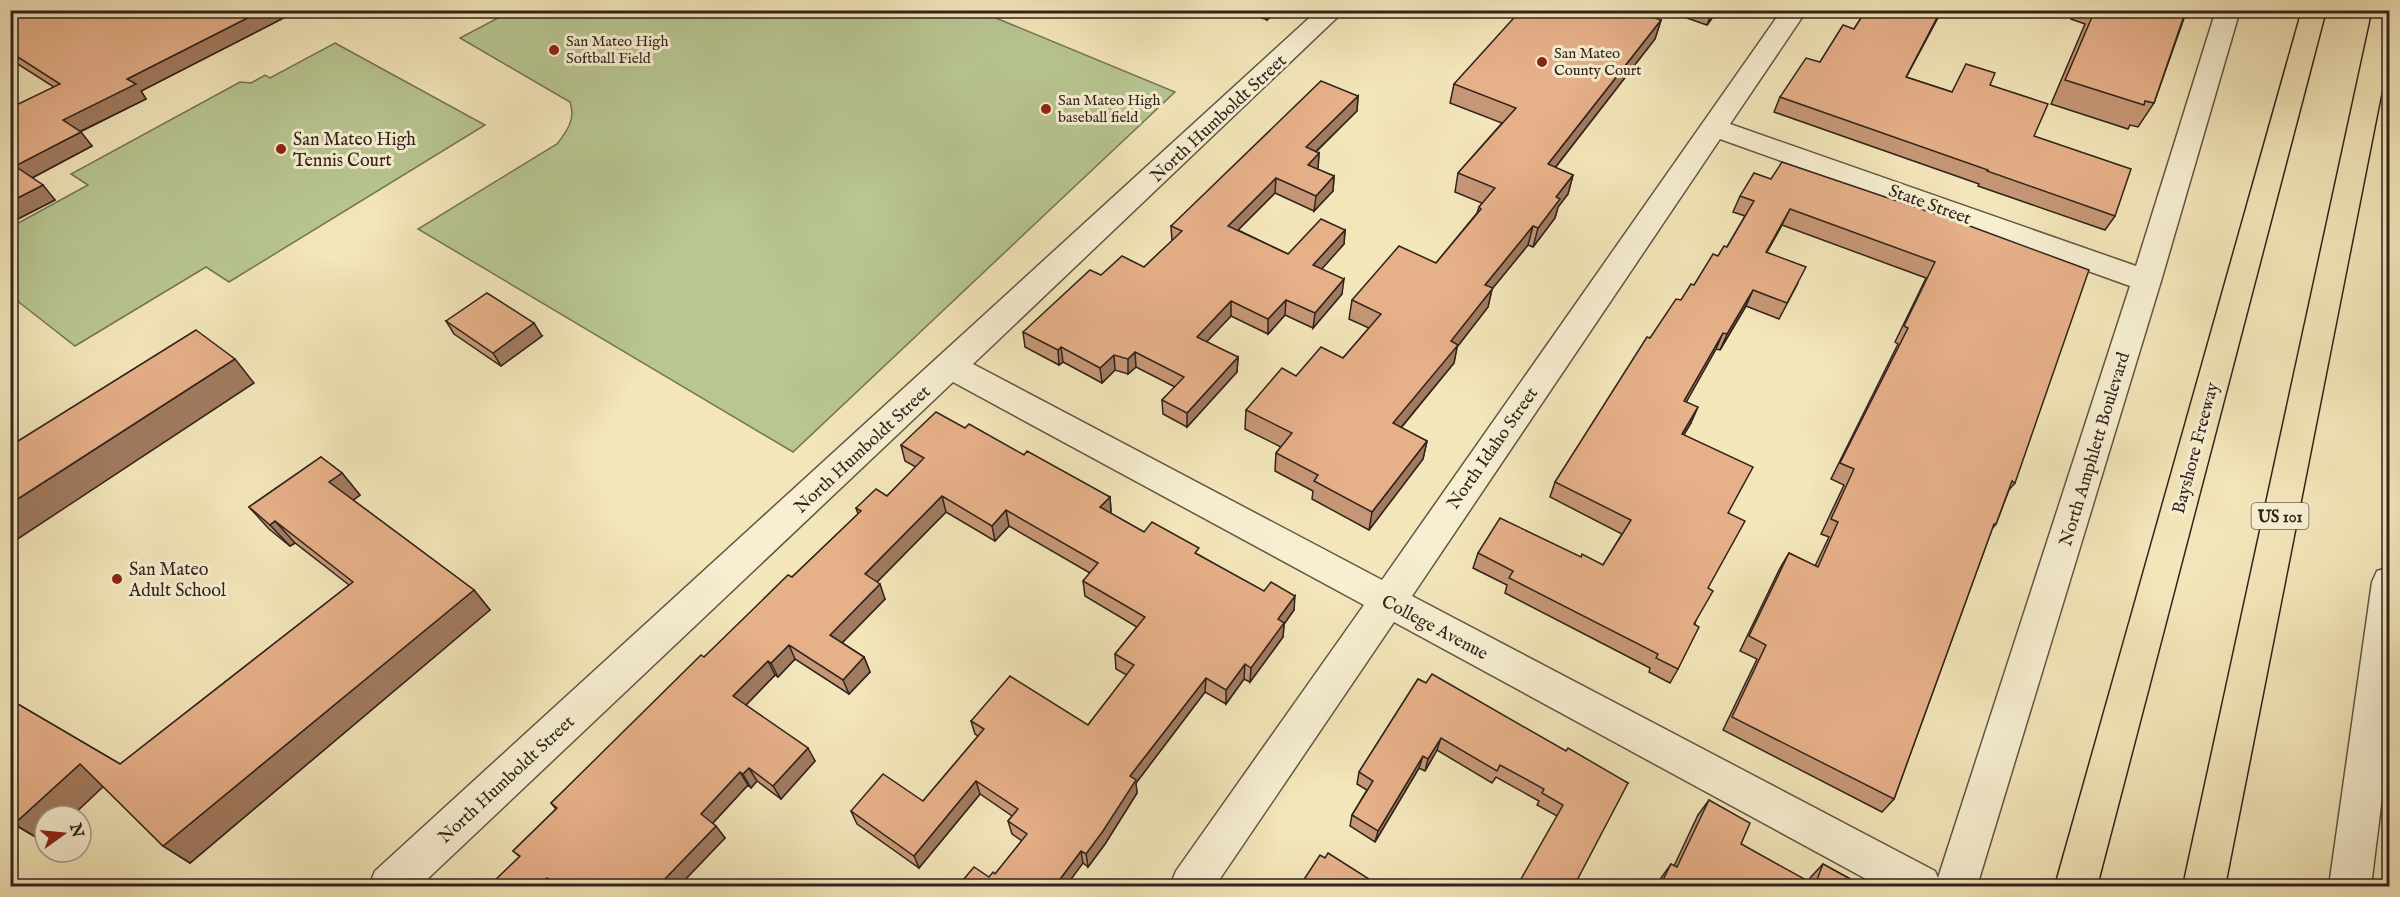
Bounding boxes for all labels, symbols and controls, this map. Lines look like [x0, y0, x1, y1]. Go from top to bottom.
place label: San Mateo High Softball Field [566, 32, 668, 68]
marker: San Mateo High Softball Field [547, 43, 561, 57]
place label: San Mateo County Court [1554, 44, 1641, 80]
street label: North Humboldt Street [1146, 50, 1292, 188]
marker: San Mateo County Court [1535, 55, 1549, 69]
place label: San Mateo High baseball field [1058, 91, 1160, 127]
marker: San Mateo High baseball field [1039, 102, 1053, 116]
place label: San Mateo High Tennis Court [293, 129, 416, 173]
marker: San Mateo High Tennis Court [274, 142, 288, 156]
street label: State Street [1885, 180, 1974, 231]
street label: North Amphlett Boulevard [2055, 349, 2136, 549]
street label: Bayshore Freeway [2168, 380, 2225, 517]
street label: North Humboldt Street [790, 381, 936, 519]
street label: North Idaho Street [1443, 383, 1544, 514]
road number: US 101 [2252, 503, 2308, 529]
place label: San Mateo Adult School [128, 559, 226, 603]
marker: San Mateo Adult School [110, 572, 124, 586]
street label: College Avenue [1377, 591, 1492, 666]
street label: North Humboldt Street [434, 711, 580, 849]
north arrow [33, 804, 93, 864]
text: N [64, 820, 87, 840]

